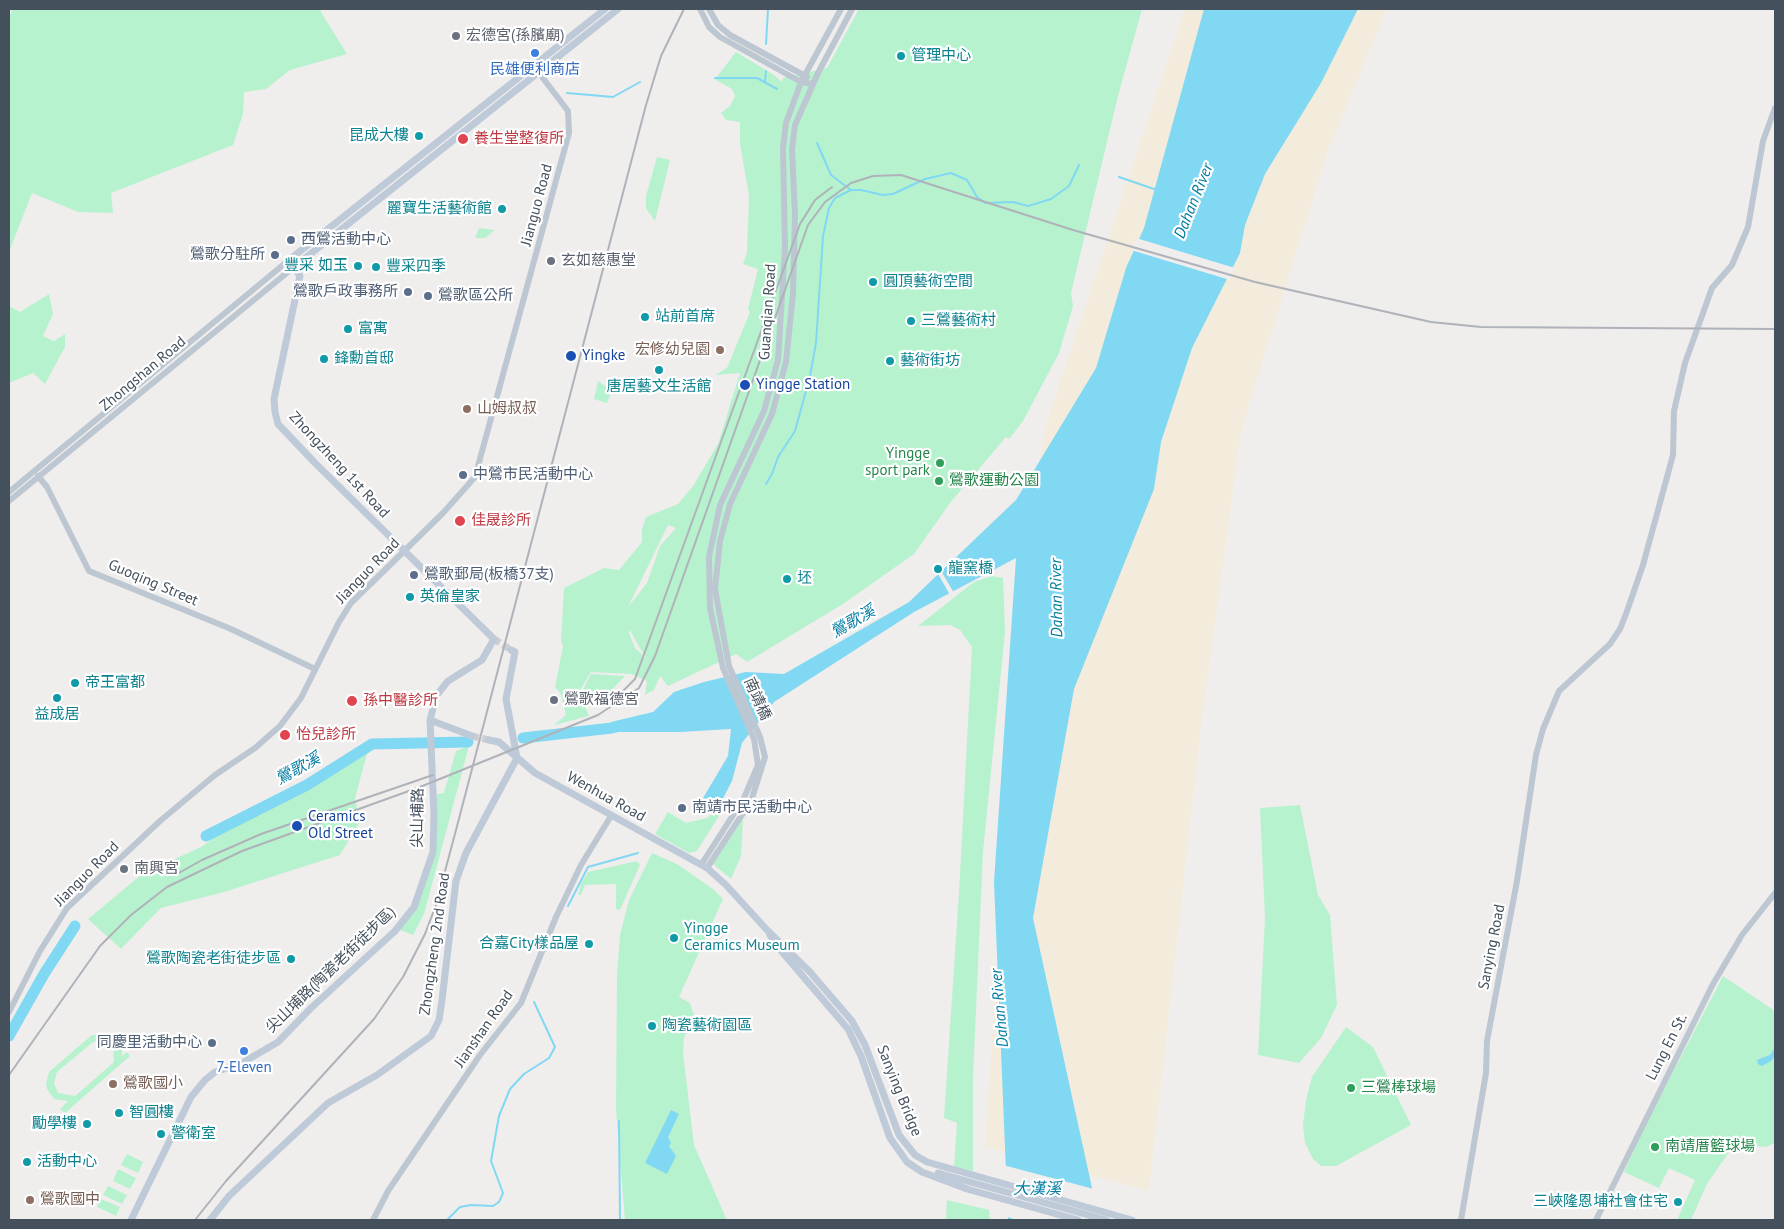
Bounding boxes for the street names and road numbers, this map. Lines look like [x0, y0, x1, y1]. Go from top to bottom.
street label: Jianguo Road [517, 162, 557, 248]
street label: Guanqian Road [756, 263, 780, 361]
street label: Zhongshan Road [96, 333, 190, 415]
street label: Zhongzheng 1st Road [285, 408, 393, 522]
street label: Jianguo Road [332, 535, 404, 607]
street label: Guoqing Street [105, 556, 201, 610]
street label: 南靖橋 [740, 675, 774, 723]
street label: Wenhua Road [564, 768, 648, 826]
street label: 尖山埔路 [408, 788, 428, 848]
street label: Jianguo Road [51, 838, 123, 910]
street label: Zhongzheng 2nd Road [416, 872, 454, 1016]
street label: 尖山埔路(陶瓷老街徒步區) [262, 903, 400, 1037]
street label: Sanying Road [1475, 903, 1509, 991]
street label: Jianshan Road [451, 987, 517, 1071]
street label: Lung En St. [1643, 1011, 1691, 1083]
street label: Sanying Bridge [873, 1043, 925, 1139]

